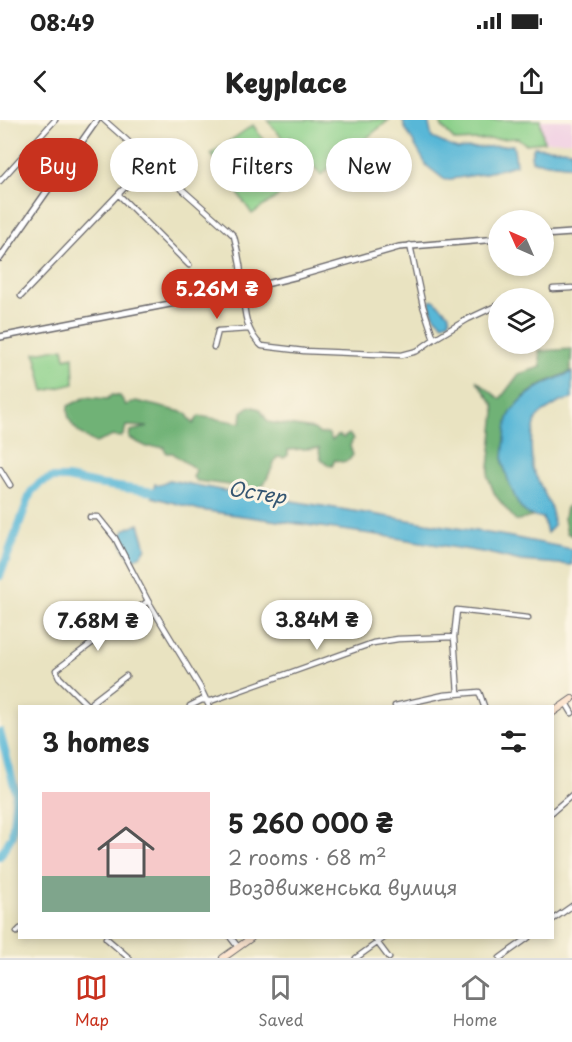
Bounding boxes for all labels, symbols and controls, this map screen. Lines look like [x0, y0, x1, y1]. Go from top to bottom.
text: 08:49 [30, 5, 95, 38]
text: Keyplace [225, 61, 347, 102]
icon: back [24, 65, 57, 98]
icon: share [515, 65, 548, 98]
chip: Buy [18, 138, 98, 192]
chip: Rent [110, 138, 198, 192]
chip: Filters [210, 138, 314, 192]
chip: New [326, 138, 412, 192]
north arrow [488, 210, 554, 276]
map controls [488, 210, 554, 354]
pin: 5.26M ₴ [162, 269, 272, 320]
text: 5.26M ₴ [176, 273, 258, 303]
button: layers [488, 288, 554, 354]
water label: Остер [226, 473, 289, 512]
pin: 3.84M ₴ [262, 600, 372, 651]
pin: 7.68M ₴ [43, 601, 153, 652]
text: 3.84M ₴ [275, 604, 359, 634]
text: 7.68M ₴ [57, 605, 139, 635]
text: 3 homes [42, 722, 149, 761]
icon: filters [497, 725, 530, 758]
text: 5 260 000 ₴ [228, 803, 393, 842]
icon: home [90, 816, 162, 888]
text: 2 rooms · 68 m² [228, 842, 387, 872]
text: Воздвиженська вулиця [228, 872, 457, 902]
tab: Map [75, 971, 109, 1031]
tab: Saved [258, 971, 304, 1031]
tab: Home [453, 971, 497, 1031]

